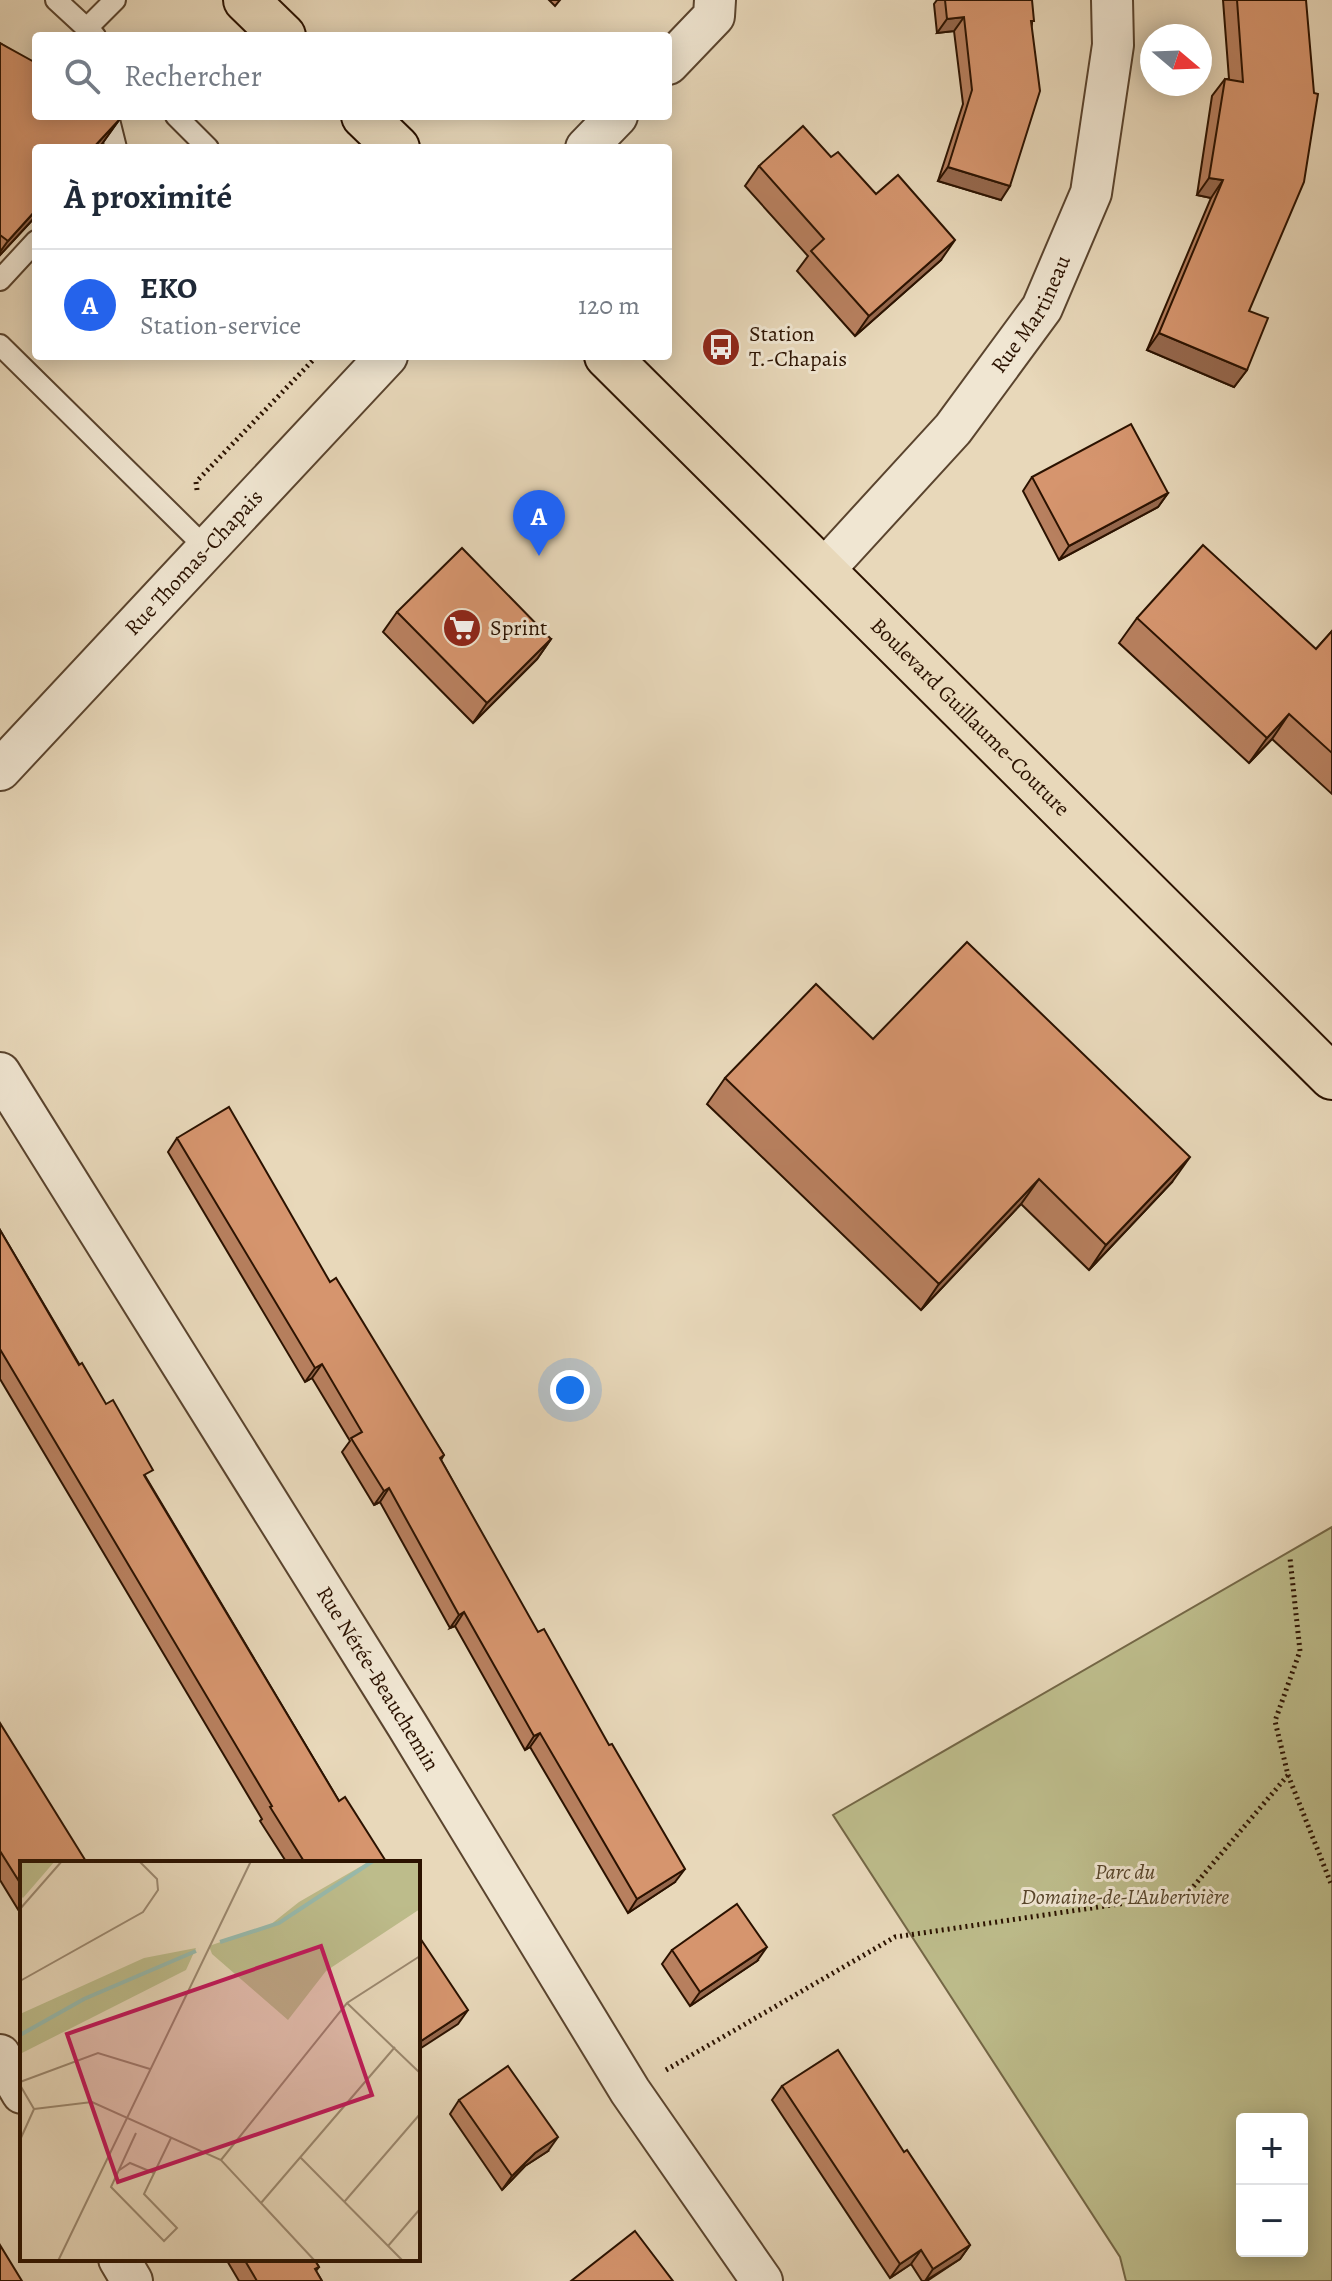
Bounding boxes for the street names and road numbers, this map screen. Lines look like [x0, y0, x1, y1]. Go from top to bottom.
street label: Rue Martineau [984, 250, 1078, 379]
street label: Rue Thomas-Chapais [118, 483, 270, 642]
street label: Boulevard Guillaume-Couture [864, 611, 1076, 823]
street label: Rue Nérée-Beauchemin [309, 1581, 447, 1777]

